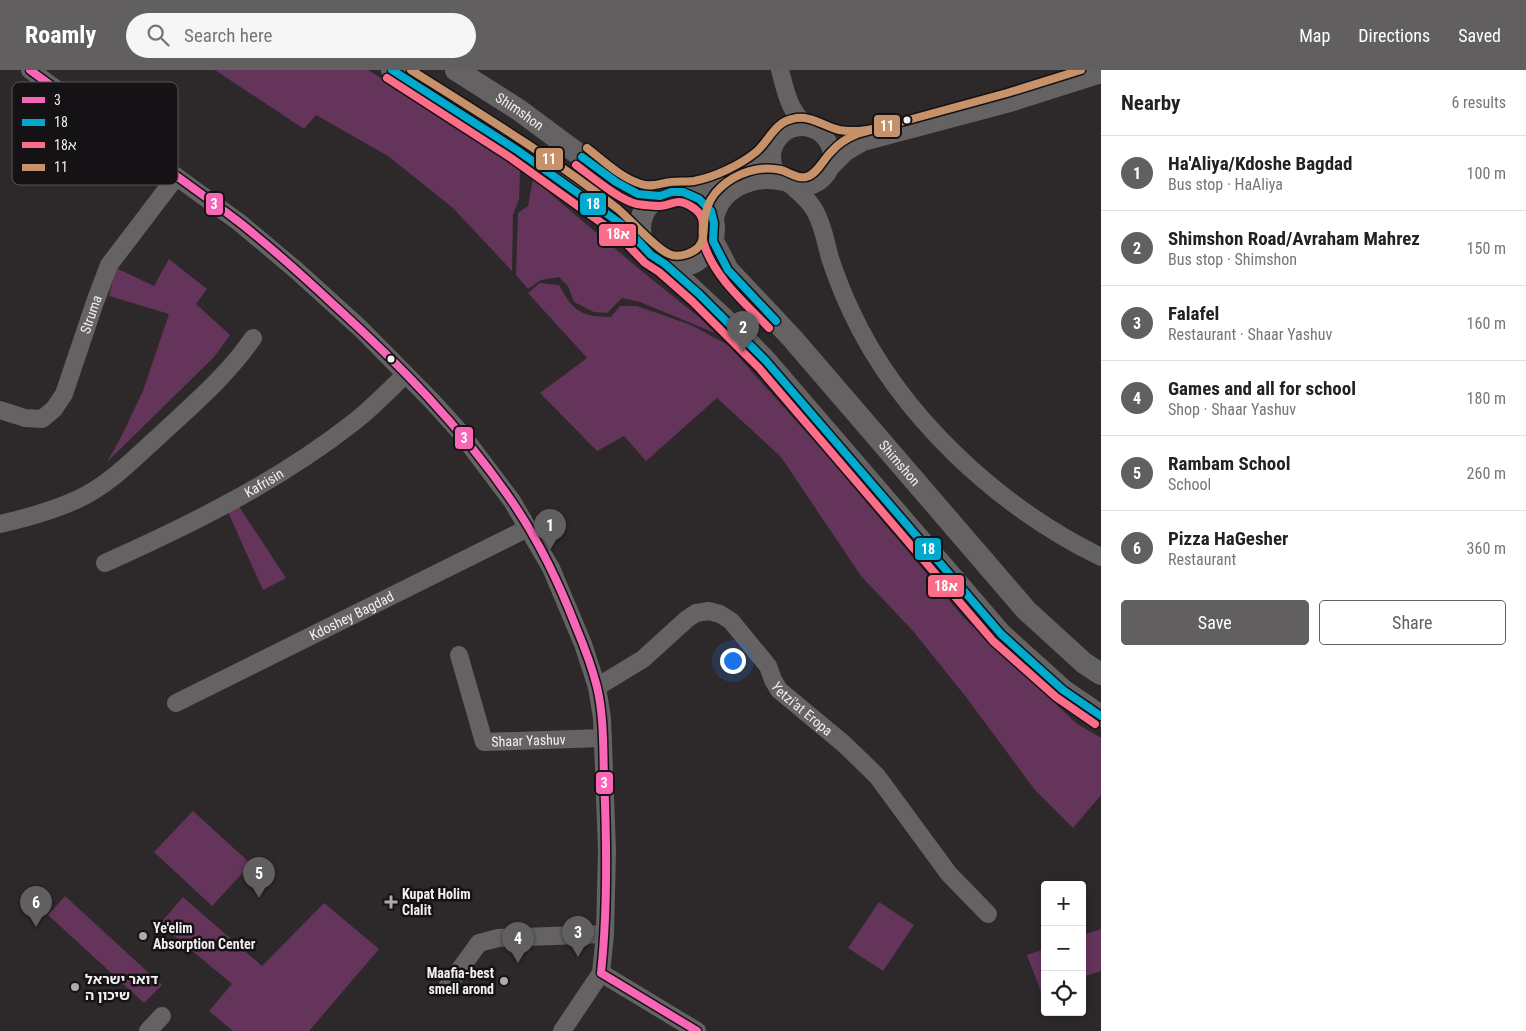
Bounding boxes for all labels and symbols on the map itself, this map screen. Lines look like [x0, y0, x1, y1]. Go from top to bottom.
legend [12, 82, 178, 185]
street label: Shimshon [493, 89, 547, 134]
text: 3 [54, 92, 61, 108]
text: 18 [54, 114, 68, 130]
line badge: 11 [873, 114, 901, 138]
unlabelled marker [902, 115, 912, 125]
text: 11 [880, 118, 894, 134]
text: 18א [54, 137, 77, 153]
line badge: 11 [535, 147, 564, 171]
text: 11 [542, 151, 556, 167]
text: 11 [54, 159, 68, 175]
line badge: 3 [205, 192, 224, 216]
line badge: 18 [579, 192, 607, 216]
text: 3 [210, 196, 218, 212]
text: 18 [586, 196, 600, 212]
line badge: 18א [598, 223, 637, 247]
text: 18א [606, 226, 630, 242]
street label: Struma [77, 293, 105, 336]
pin: 2 [727, 311, 759, 352]
unlabelled marker [386, 354, 396, 364]
line badge: 3 [454, 426, 474, 450]
text: 3 [460, 430, 468, 446]
street label: Shimshon [876, 437, 924, 489]
street label: Kafrisin [241, 465, 286, 501]
pin: 1 [534, 509, 566, 550]
line badge: 18 [914, 537, 942, 561]
text: 18 [921, 541, 935, 557]
line badge: 18א [927, 574, 965, 598]
text: 18א [934, 578, 958, 594]
street label: Kdoshey Bagdad [307, 588, 396, 643]
your location [720, 648, 746, 674]
street label: Yetzi'at Eropa [768, 679, 836, 739]
street label: Shaar Yashuv [491, 731, 566, 750]
line badge: 3 [595, 771, 614, 795]
text: 3 [600, 775, 608, 791]
pin: 5 [243, 857, 275, 898]
pin: 6 [20, 886, 52, 927]
place label: Kupat Holim Clalit [402, 886, 471, 918]
marker: Kupat Holim Clalit [384, 895, 398, 909]
pin: 3 [562, 916, 594, 957]
place label: Ye'elim Absorption Center [153, 920, 256, 952]
pin: 4 [502, 922, 534, 963]
marker: Ye'elim Absorption Center [137, 930, 149, 942]
place label: Maafia-best smell arond [427, 965, 494, 997]
place label: דואר ישראל שיכון ה [85, 971, 158, 1003]
marker: Maafia-best smell arond [498, 975, 510, 987]
marker: דואר ישראל שיכון ה [69, 981, 81, 993]

